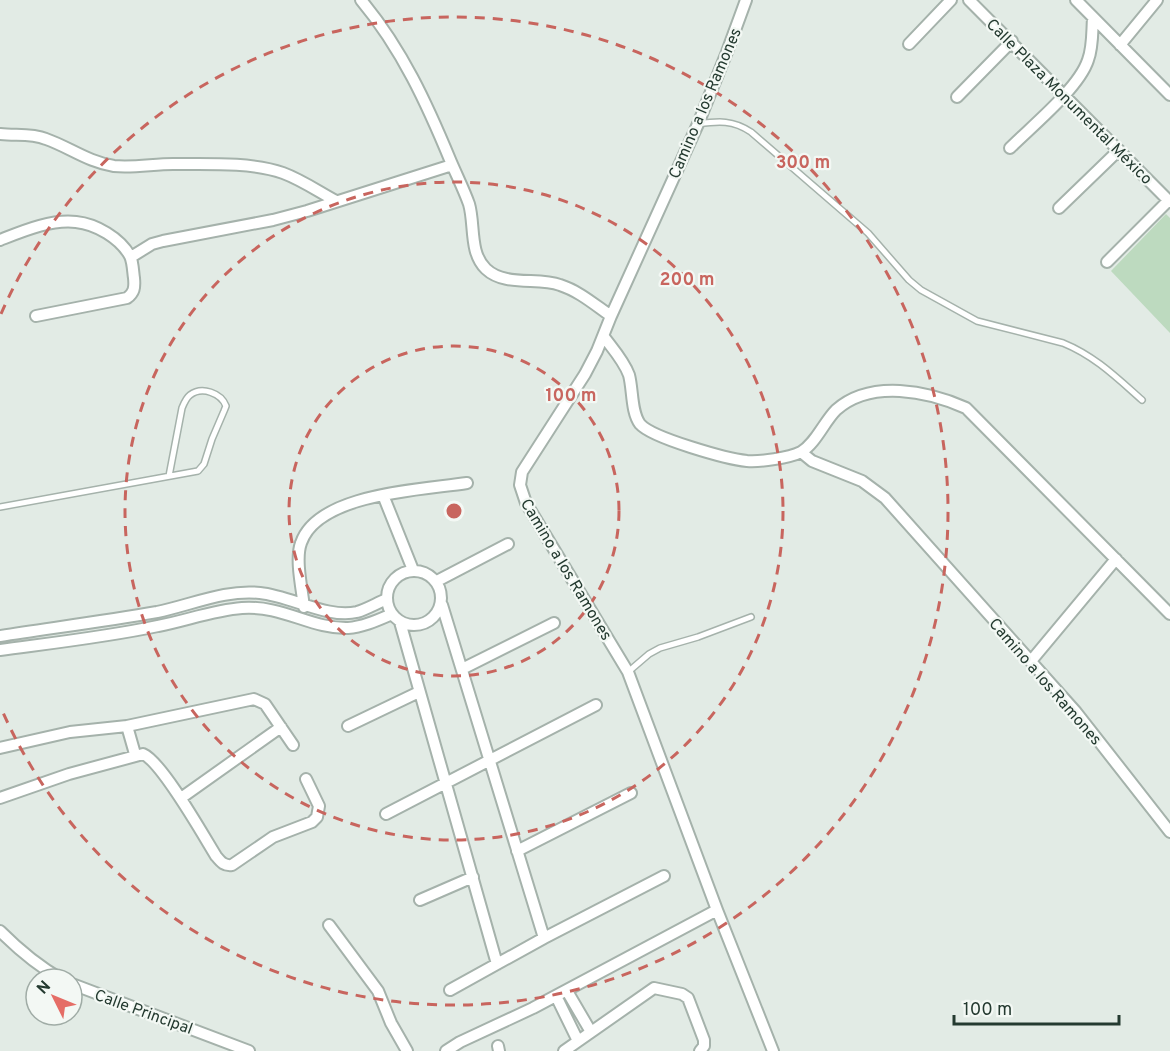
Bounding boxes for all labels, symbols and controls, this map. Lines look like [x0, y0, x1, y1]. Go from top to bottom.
street label: Calle Plaza Monumental México [981, 15, 1156, 190]
street label: Camino a los Ramones [665, 25, 747, 182]
text: 300 m [776, 152, 830, 175]
text: 200 m [659, 269, 715, 292]
text: 100 m [545, 385, 597, 408]
street label: Camino a los Ramones [515, 496, 616, 645]
centre of rings [444, 501, 464, 521]
street label: Camino a los Ramones [984, 615, 1105, 750]
north arrow [24, 967, 84, 1027]
text: N [33, 977, 56, 999]
street label: Calle Principal [92, 986, 195, 1040]
scale bar [954, 988, 1119, 1026]
text: 100 m [963, 999, 1012, 1022]

